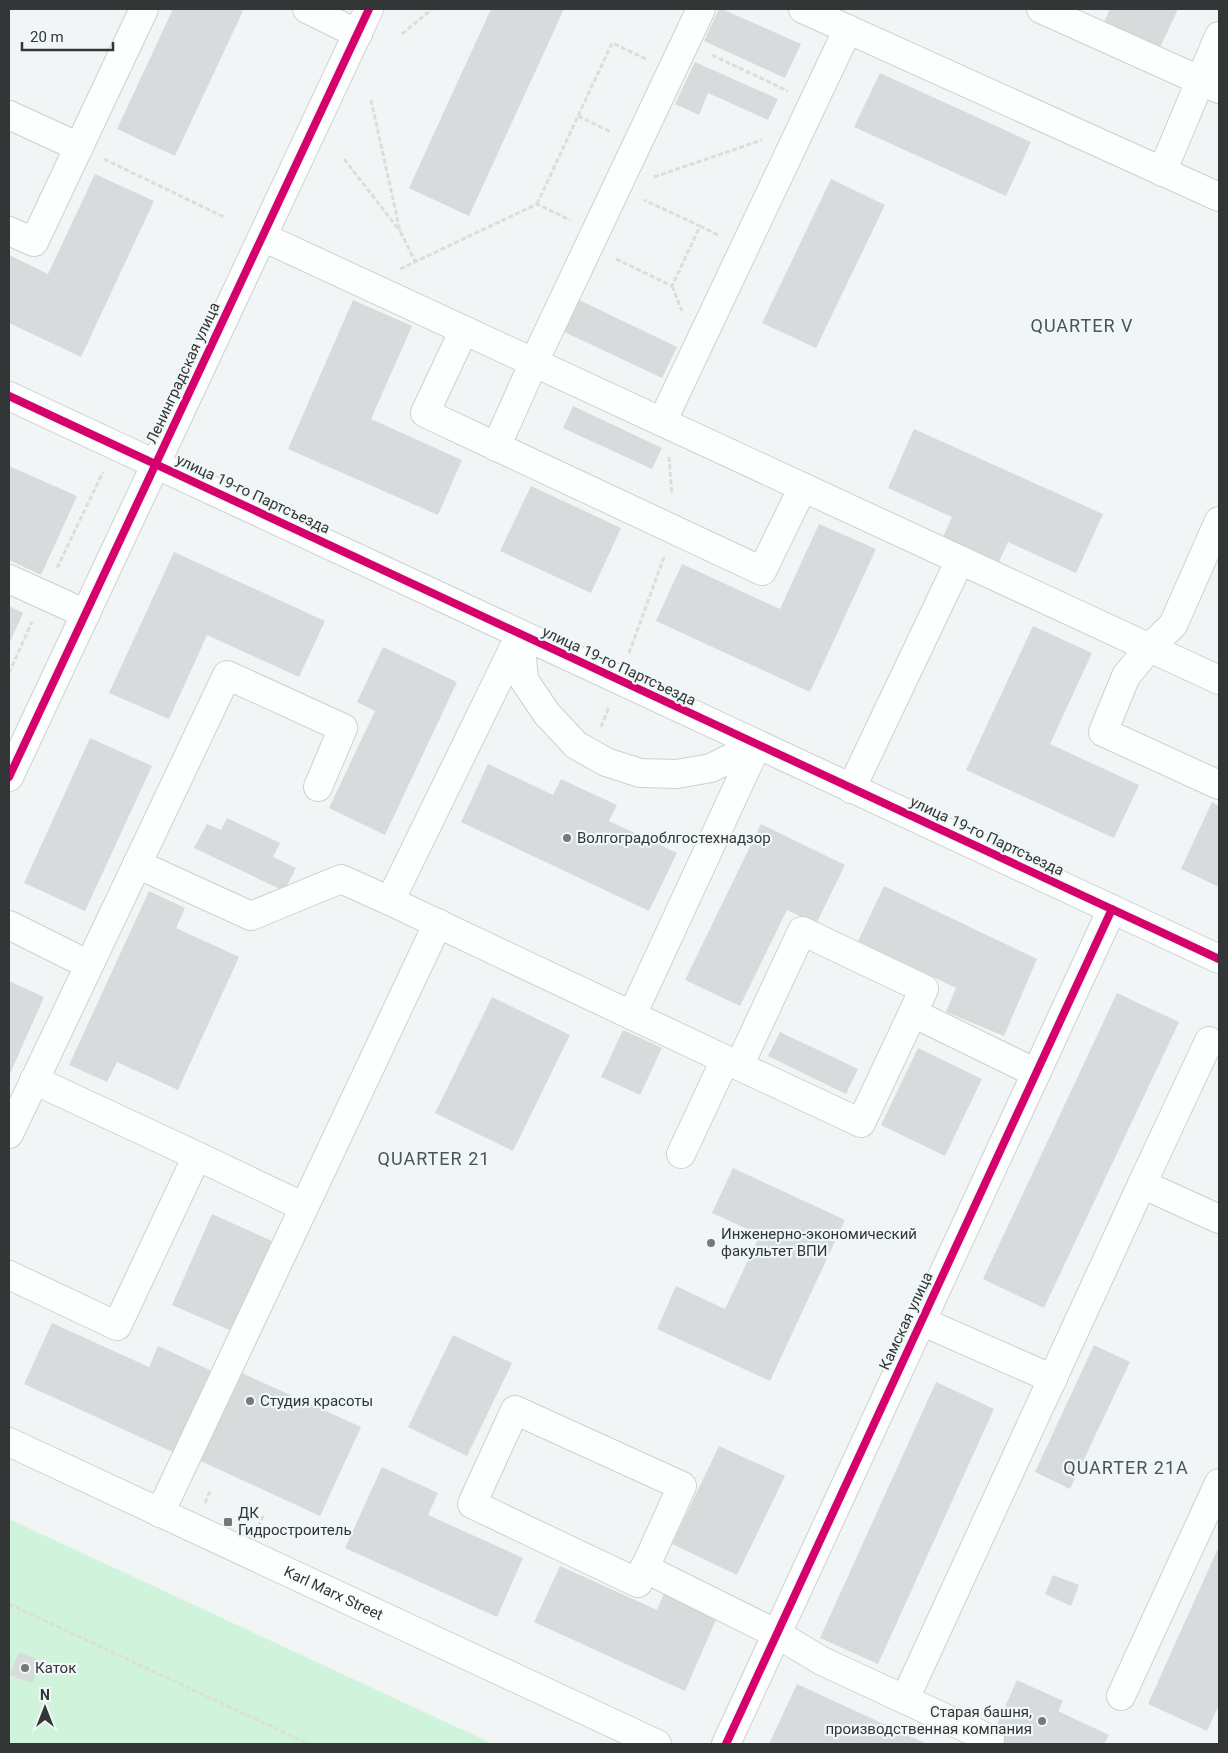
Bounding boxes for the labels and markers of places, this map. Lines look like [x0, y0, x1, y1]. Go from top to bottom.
place label: Волгоградоблгостехнадзор [577, 829, 771, 847]
marker: Волгоградоблгостехнадзор [561, 832, 573, 844]
place label: Инженерно-экономический факультет ВПИ [721, 1225, 917, 1260]
marker: Инженерно-экономический факультет ВПИ [705, 1237, 717, 1249]
place label: Студия красоты [260, 1392, 373, 1410]
marker: Студия красоты [244, 1395, 256, 1407]
place label: ДК Гидростроитель [238, 1504, 352, 1539]
marker: ДК Гидростроитель [222, 1516, 234, 1528]
place label: Каток [35, 1659, 76, 1677]
marker: Каток [19, 1662, 31, 1674]
place label: Старая башня, производственная компания [825, 1703, 1032, 1738]
marker: Старая башня, производственная компания [1036, 1715, 1048, 1727]

